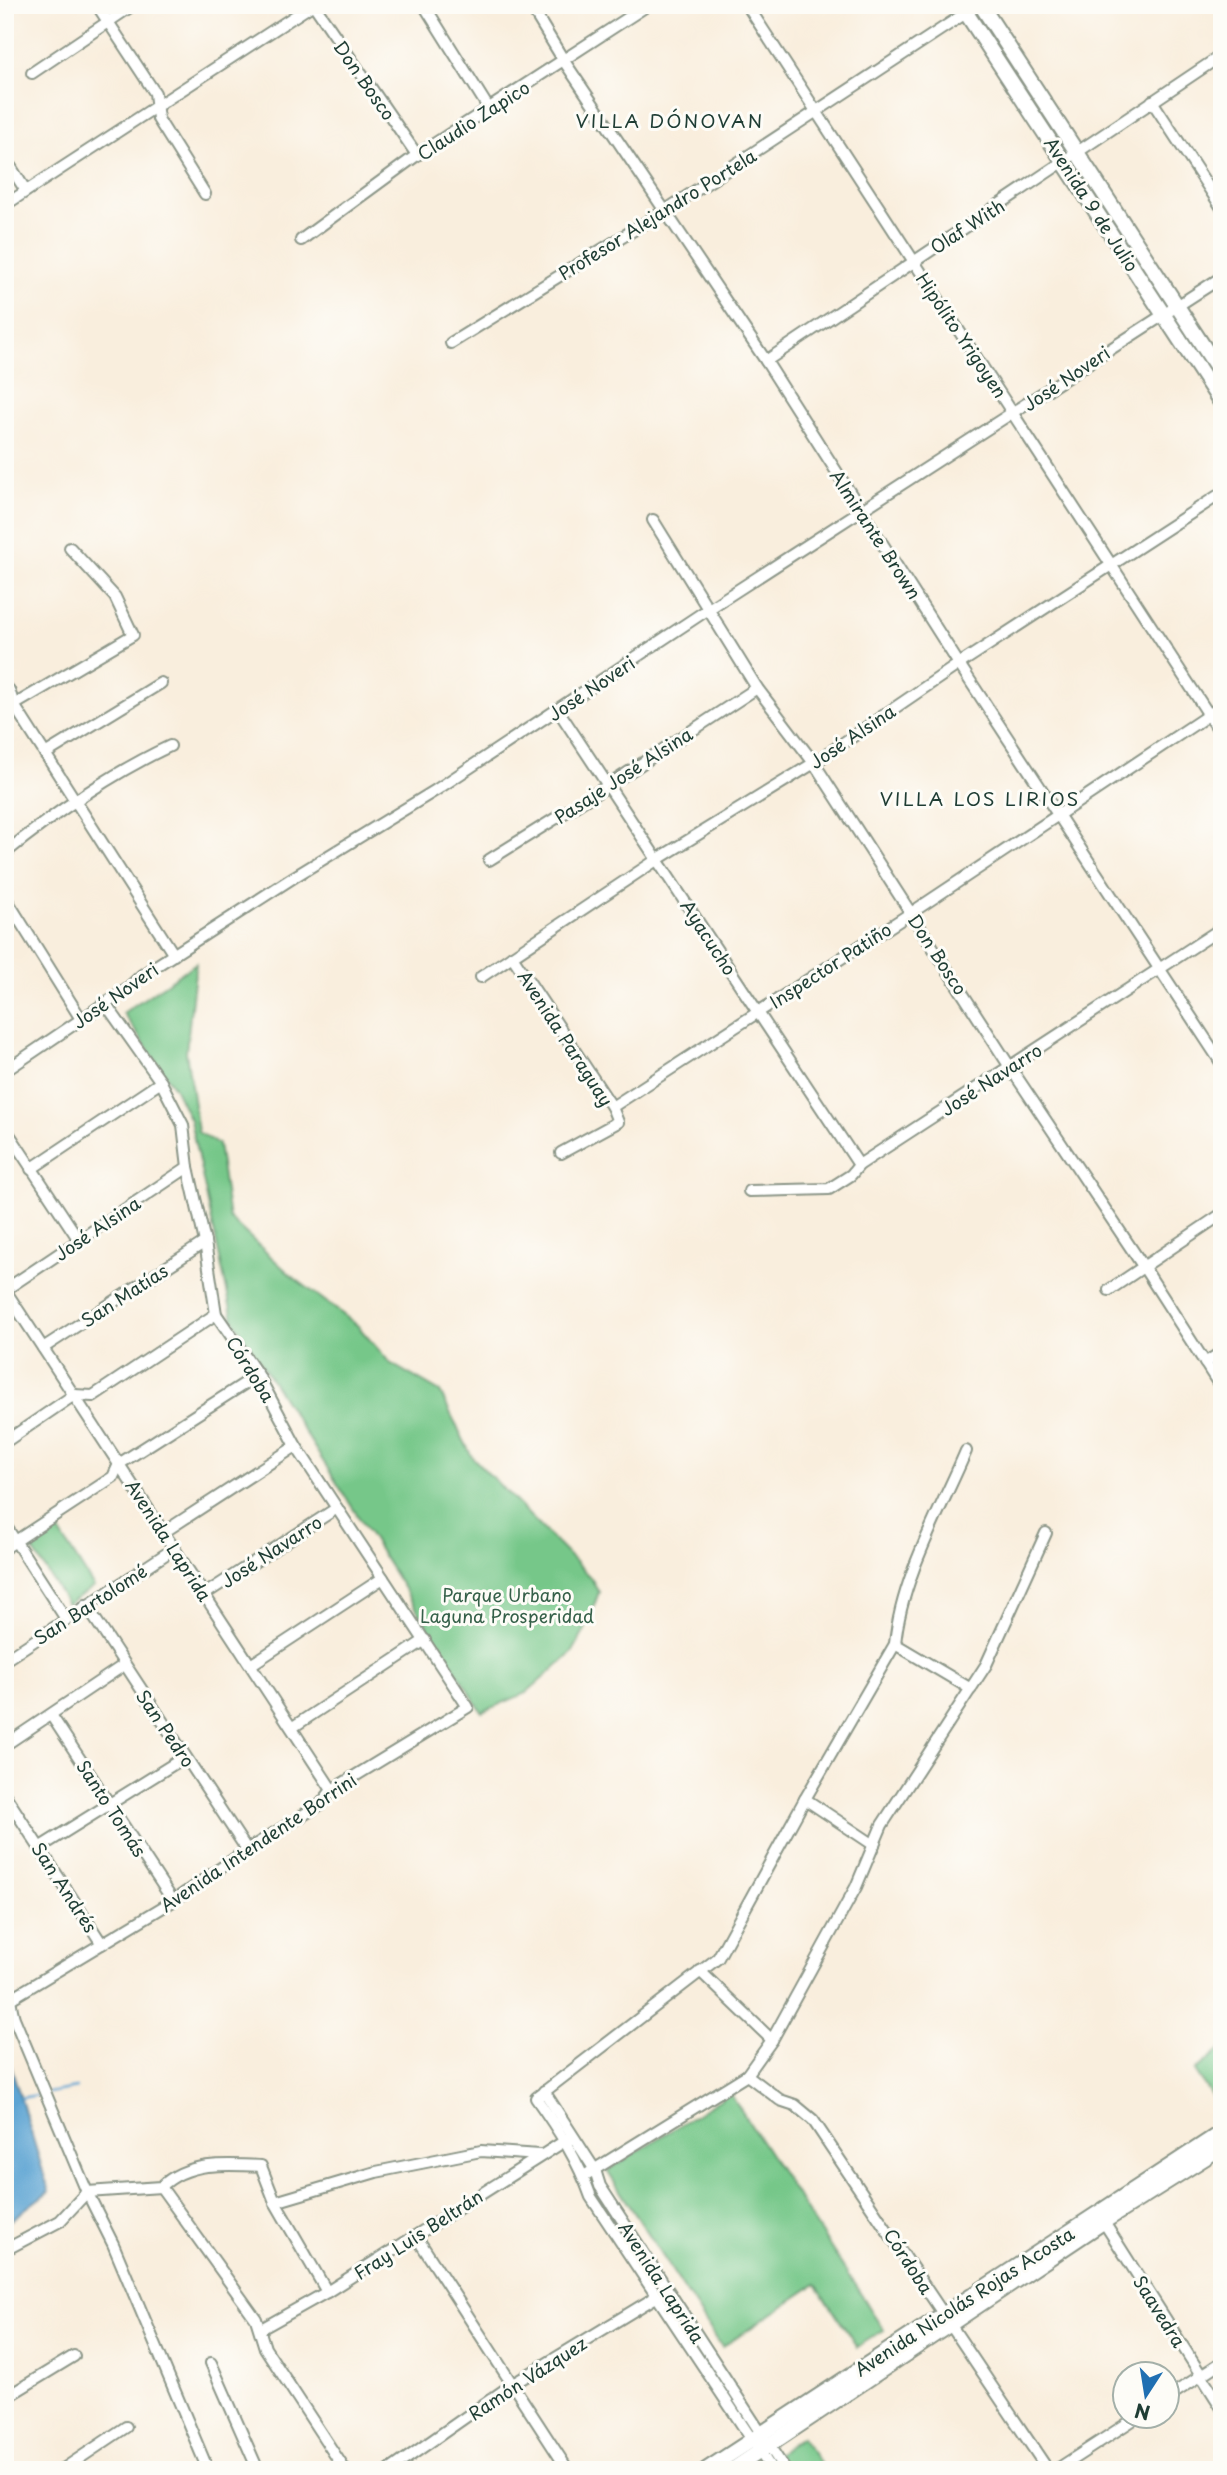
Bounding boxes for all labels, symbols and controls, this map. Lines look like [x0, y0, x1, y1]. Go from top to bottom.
street label: Don Bosco [328, 35, 402, 125]
street label: Claudio Zapico [411, 73, 535, 166]
district label: VILLA DÓNOVAN [576, 106, 764, 134]
street label: Avenida 9 de Julio [1038, 131, 1146, 277]
street label: Profesor Alejandro Portela [553, 141, 762, 286]
street label: Olaf With [924, 192, 1010, 260]
street label: Hipólito Yrigoyen [910, 267, 1014, 403]
street label: José Noveri [1017, 339, 1115, 417]
street label: Almirante Brown [824, 464, 928, 604]
street label: José Noveri [542, 649, 640, 727]
street label: José Alsina [804, 697, 901, 775]
street label: Pasaje José Alsina [549, 720, 698, 830]
district label: VILLA LOS LIRIOS [880, 784, 1080, 812]
street label: Ayacucho [674, 894, 744, 980]
street label: Don Bosco [902, 908, 974, 1000]
street label: Inspector Patiño [764, 915, 896, 1015]
street label: José Noveri [66, 955, 164, 1035]
street label: Avenida Paraguay [512, 965, 620, 1111]
street label: José Navarro [935, 1036, 1047, 1122]
street label: José Alsina [49, 1189, 146, 1267]
street label: San Matías [75, 1257, 173, 1333]
street label: Córdoba [220, 1331, 282, 1408]
street label: Avenida Laprida [120, 1474, 219, 1606]
street label: José Navarro [215, 1508, 327, 1594]
street label: San Bartolomé [28, 1557, 152, 1651]
park label: Parque Urbano Laguna Prosperidad [420, 1581, 594, 1629]
street label: San Pedro [130, 1684, 202, 1772]
street label: Santo Tomás [71, 1754, 153, 1862]
street label: Avenida Intendente Borrini [154, 1766, 362, 1918]
street label: San Andrés [26, 1836, 104, 1938]
street label: Fray Luis Beltrán [348, 2182, 488, 2286]
street label: Avenida Laprida [613, 2216, 712, 2348]
street label: Avenida Nicolás Rojas Acosta [849, 2219, 1080, 2382]
street label: Córdoba [878, 2223, 941, 2300]
street label: Saavedra [1127, 2270, 1193, 2353]
street label: Ramón Vázquez [462, 2329, 592, 2426]
north arrow [1112, 2360, 1182, 2430]
text: N [1132, 2397, 1153, 2428]

